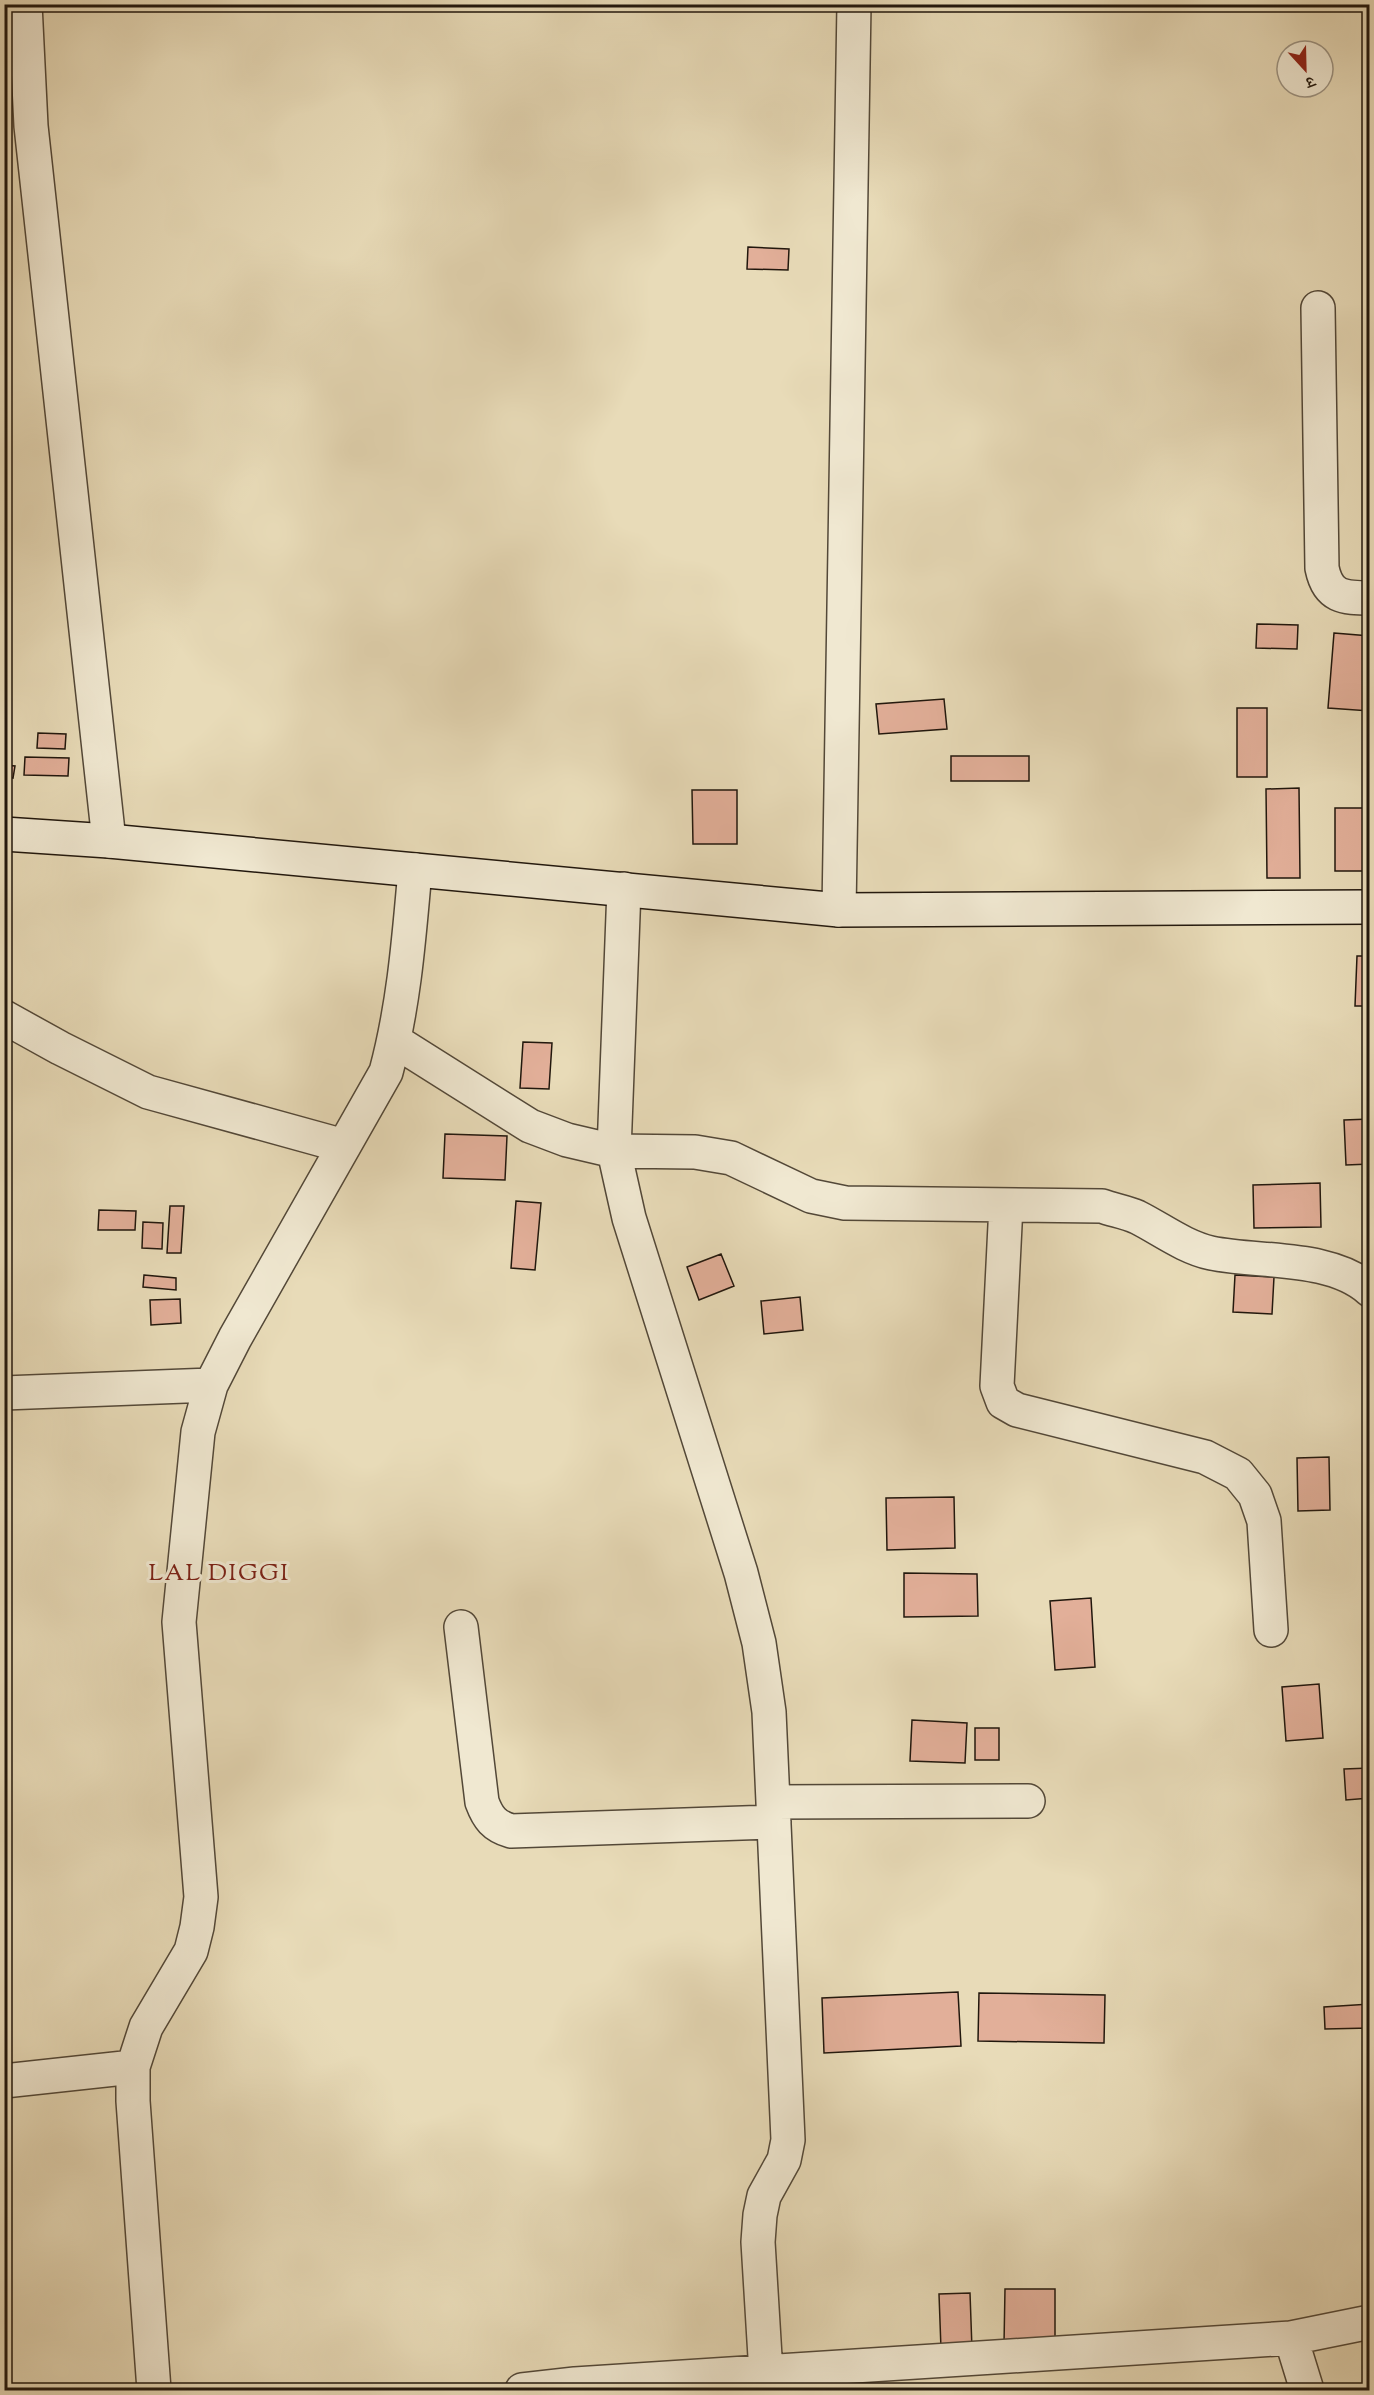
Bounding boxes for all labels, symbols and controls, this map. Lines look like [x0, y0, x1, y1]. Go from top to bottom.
north arrow [1275, 39, 1335, 99]
text: उ [1300, 68, 1319, 93]
district label: LAL DIGGI [148, 1557, 290, 1591]

